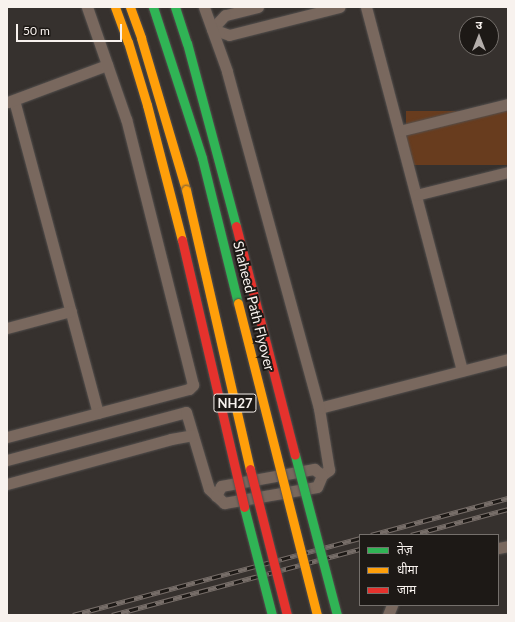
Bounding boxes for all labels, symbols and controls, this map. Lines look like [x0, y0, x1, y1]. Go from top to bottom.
scale bar [18, 16, 124, 42]
north arrow [459, 16, 499, 56]
text: उ [476, 18, 482, 31]
text: 50 m [23, 23, 50, 38]
street label: Shaheed Path Flyover [230, 239, 278, 373]
road number: NH27 [213, 392, 257, 414]
legend [359, 534, 499, 606]
text: तेज़ [397, 542, 413, 557]
text: धीमा [397, 562, 418, 577]
text: जाम [397, 582, 416, 597]

